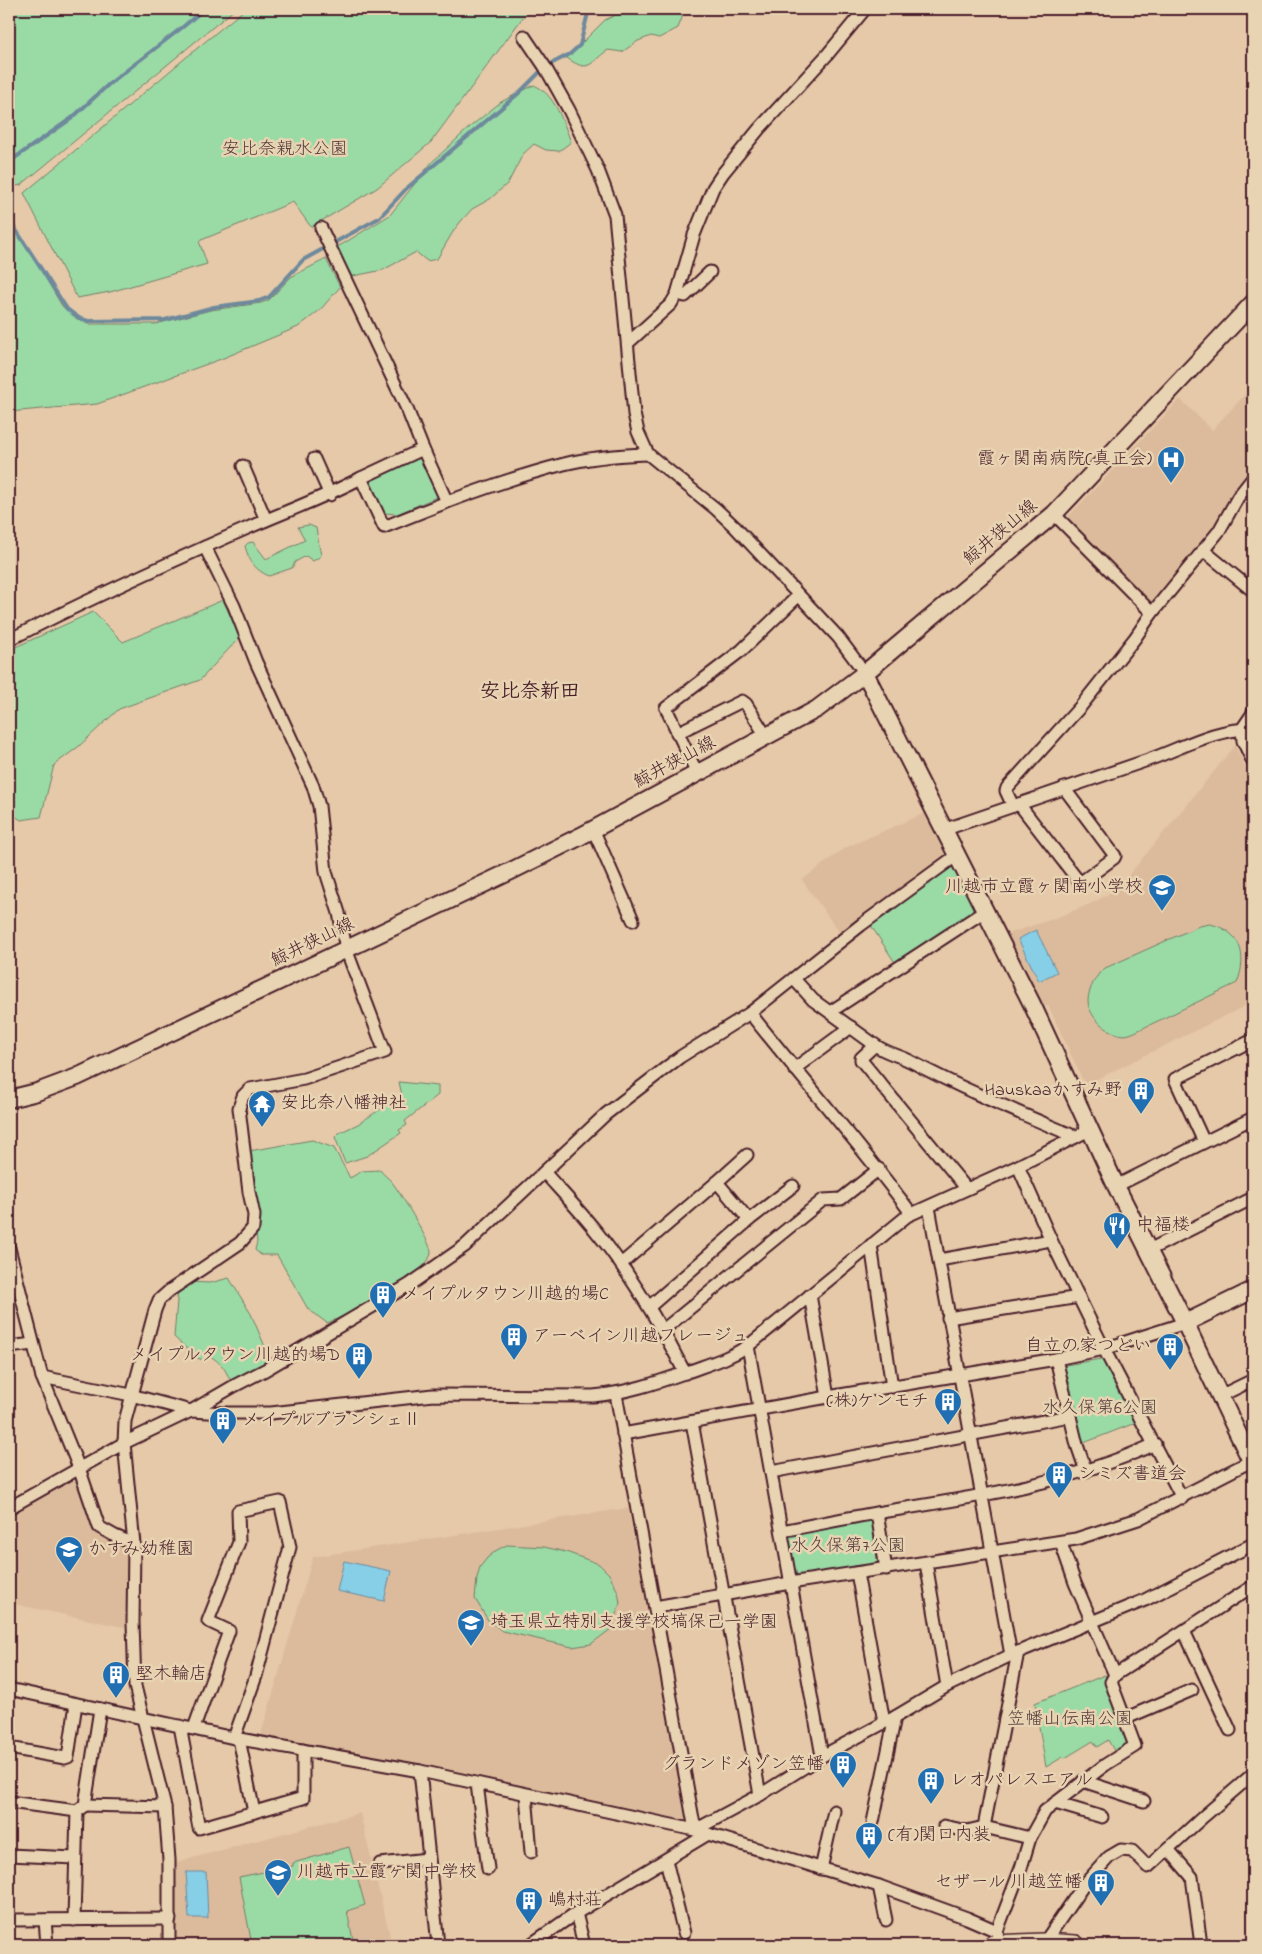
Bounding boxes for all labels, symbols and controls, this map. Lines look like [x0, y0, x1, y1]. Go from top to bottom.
park label: 安比奈親水公園 [222, 137, 348, 163]
hospital icon: 霞ヶ関南病院(真正会) [1156, 445, 1186, 484]
place label: 霞ヶ関南病院(真正会) [977, 447, 1152, 473]
street label: 鯨井狭山線 [958, 494, 1044, 572]
district label: 安比奈新田 [480, 678, 580, 707]
street label: 鯨井狭山線 [629, 730, 721, 796]
school or university icon: 川越市立霞ヶ関南小学校 [1147, 873, 1177, 912]
place label: 川越市立霞ヶ関南小学校 [945, 875, 1143, 901]
street label: 鯨井狭山線 [267, 912, 359, 974]
building icon: Hauskaaかすみ野 [1126, 1076, 1156, 1115]
place label: Hauskaaかすみ野 [985, 1078, 1122, 1104]
temple icon: 安比奈八幡神社 [247, 1089, 277, 1128]
place label: 安比奈八幡神社 [281, 1091, 407, 1117]
restaurant icon: 中福楼 [1102, 1211, 1132, 1250]
place label: 中福楼 [1136, 1213, 1190, 1239]
building icon: メイプルタウン川越的場C [368, 1280, 398, 1319]
place label: メイプルタウン川越的場C [402, 1282, 609, 1308]
building icon: アーベイン川越フレージュ [499, 1322, 529, 1361]
place label: アーベイン川越フレージュ [533, 1324, 749, 1350]
building icon: 自立の家つどい [1155, 1332, 1185, 1371]
place label: 自立の家つどい [1025, 1334, 1151, 1360]
building icon: メイプルタウン川越的場D [344, 1341, 374, 1380]
place label: メイプルタウン川越的場D [130, 1343, 340, 1369]
building icon: (株)ケンモチ [933, 1387, 963, 1426]
place label: (株)ケンモチ [826, 1389, 929, 1415]
park label: 水久保第6公園 [1042, 1396, 1158, 1422]
building icon: メイプルブランシェⅡ [208, 1406, 238, 1445]
place label: メイプルブランシェⅡ [242, 1408, 421, 1434]
building icon: シミズ書道会 [1044, 1460, 1074, 1499]
place label: シミズ書道会 [1078, 1462, 1186, 1488]
park label: 水久保第7公園 [790, 1534, 906, 1560]
school or university icon: かすみ幼稚園 [54, 1535, 84, 1574]
place label: かすみ幼稚園 [88, 1537, 195, 1563]
school or university icon: 埼玉県立特別支援学校塙保己一学園 [456, 1608, 486, 1647]
place label: 埼玉県立特別支援学校塙保己一学園 [490, 1610, 778, 1636]
building icon: 堅木輪店 [101, 1660, 131, 1699]
place label: 堅木輪店 [135, 1662, 207, 1688]
park label: 笠幡山伝南公園 [1007, 1707, 1133, 1733]
building icon: グランドメゾン笠幡 [828, 1750, 858, 1789]
place label: グランドメゾン笠幡 [662, 1752, 824, 1778]
building icon: レオパレスエアル [916, 1766, 946, 1805]
place label: レオパレスエアル [950, 1768, 1093, 1794]
building icon: (有)関口内装 [854, 1821, 884, 1860]
place label: (有)関口内装 [888, 1823, 991, 1849]
school or university icon: 川越市立霞ヶ関中学校 [263, 1858, 293, 1897]
place label: 川越市立霞ヶ関中学校 [297, 1860, 477, 1886]
building icon: セザール 川越笠幡 [1086, 1868, 1116, 1907]
place label: セザール 川越笠幡 [935, 1870, 1082, 1896]
building icon: 嶋村荘 [514, 1886, 544, 1925]
place label: 嶋村荘 [548, 1888, 602, 1914]

